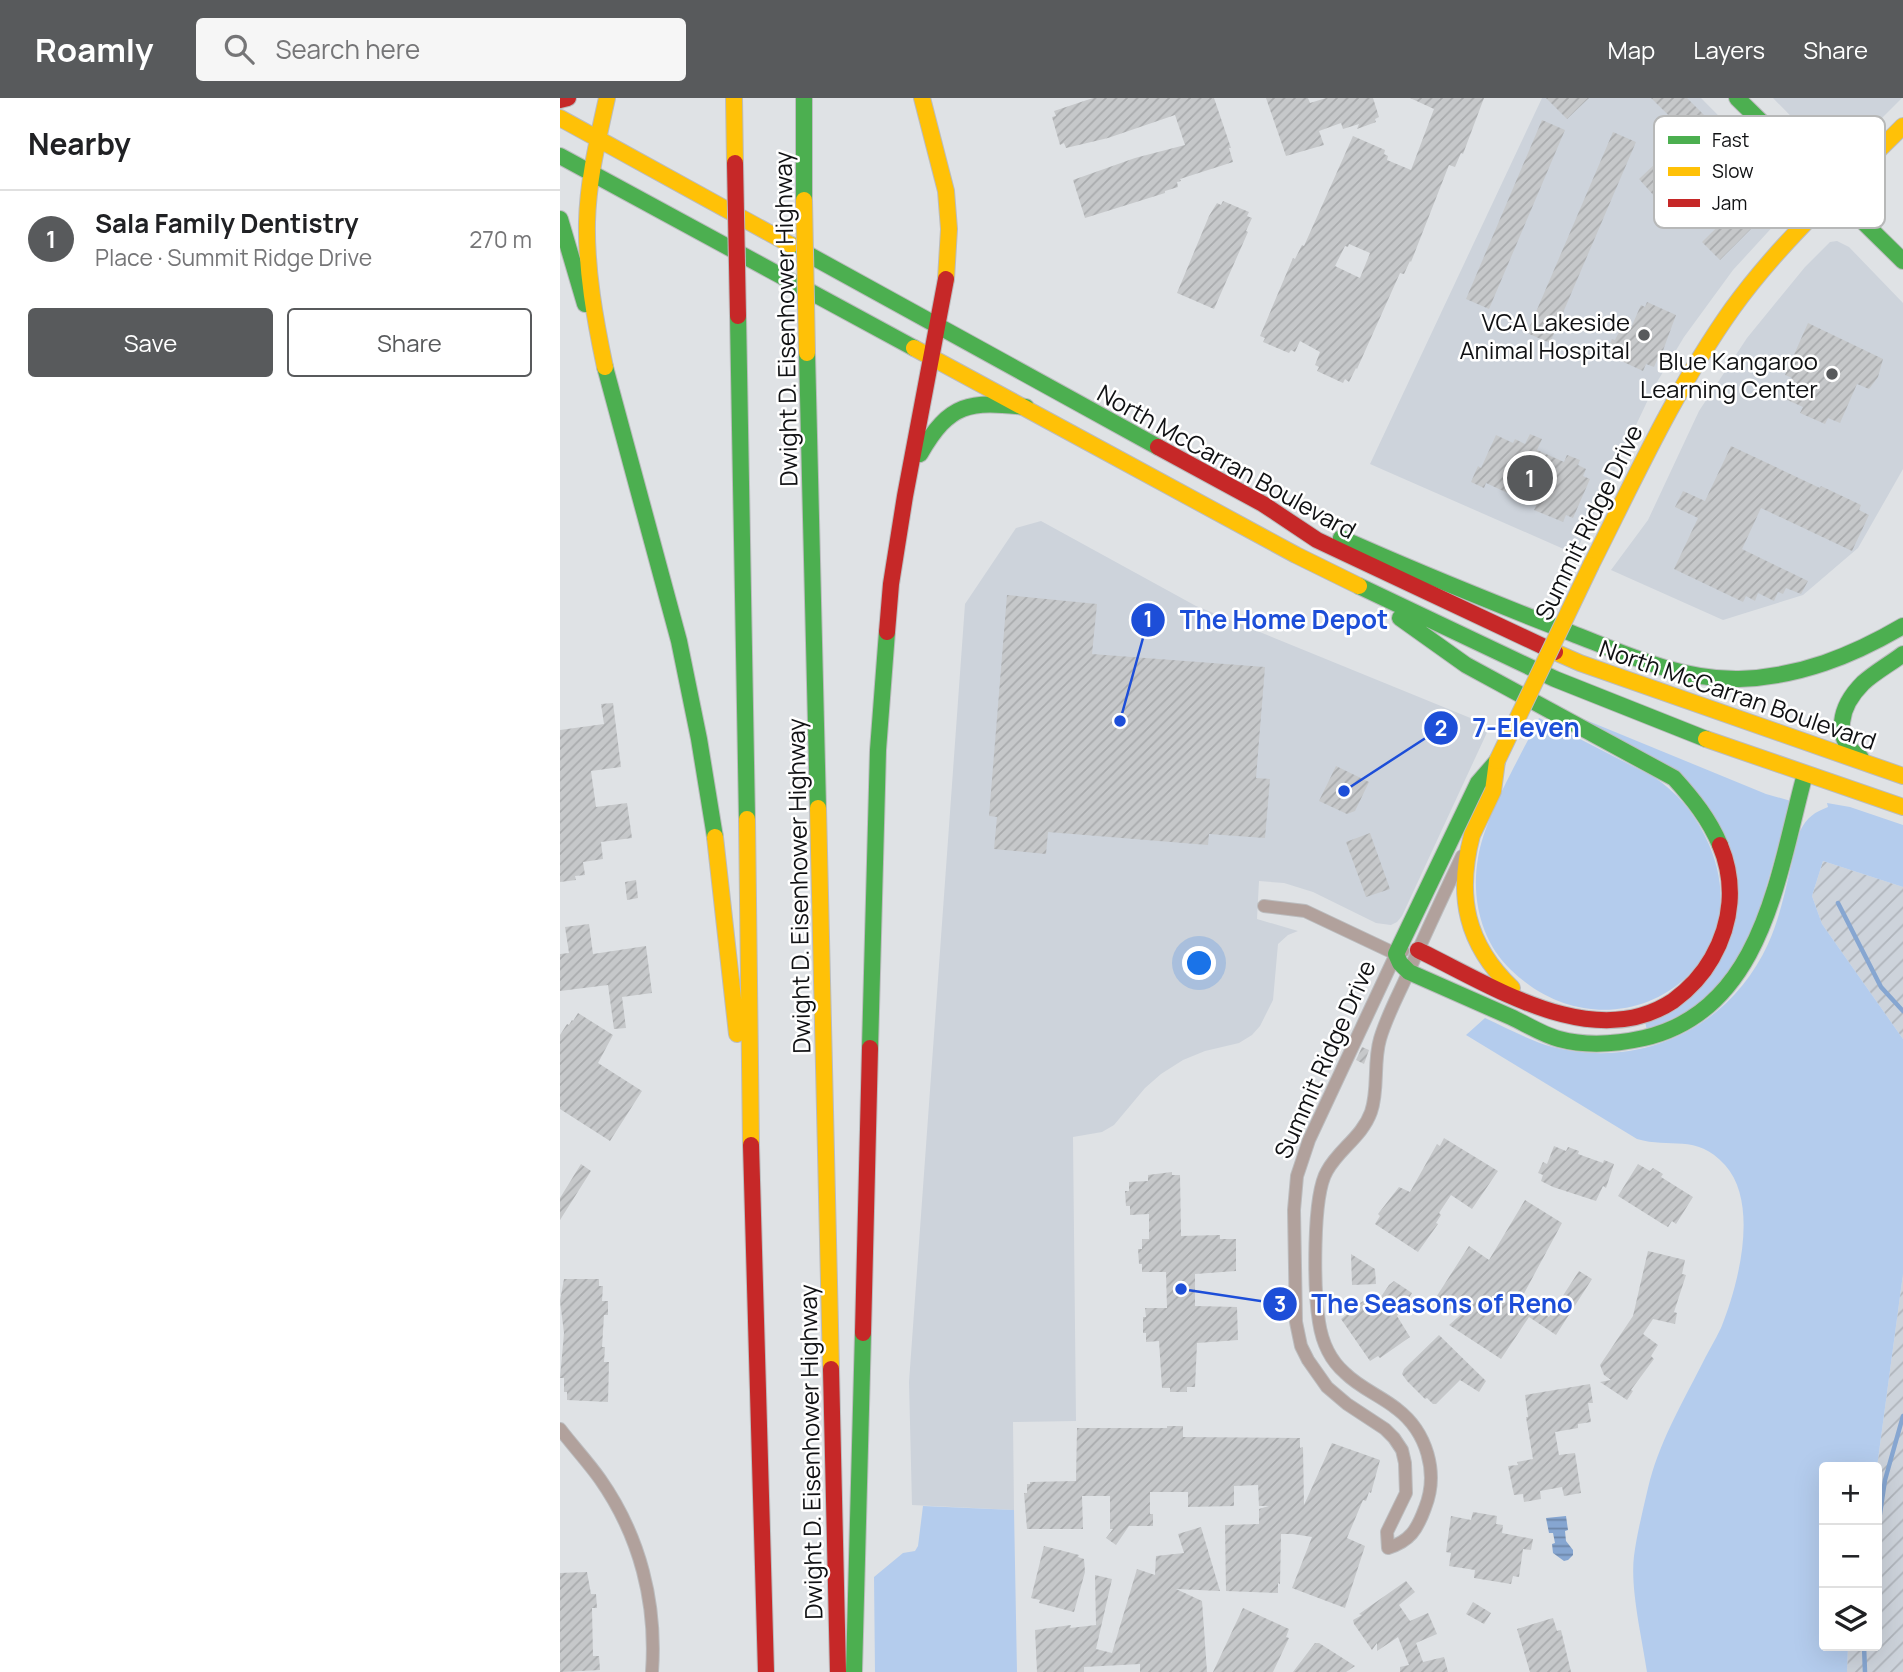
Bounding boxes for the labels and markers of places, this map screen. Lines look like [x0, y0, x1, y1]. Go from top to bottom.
place label: VCA Lakeside Animal Hospital [1459, 305, 1630, 366]
marker: VCA Lakeside Animal Hospital [1636, 327, 1652, 343]
place label: Blue Kangaroo Learning Center [1640, 344, 1818, 405]
marker: Blue Kangaroo Learning Center [1824, 366, 1840, 382]
pin: 1 [1507, 452, 1553, 504]
callout: The Home Depot [1131, 596, 1402, 643]
callout: 7-Eleven [1423, 705, 1594, 752]
callout: The Seasons of Reno [1262, 1281, 1587, 1328]

